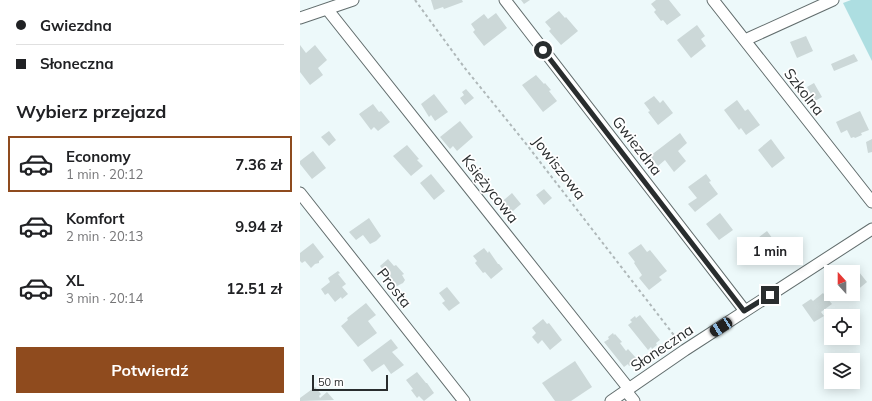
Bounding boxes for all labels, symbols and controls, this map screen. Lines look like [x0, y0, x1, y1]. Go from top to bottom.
text: Gwiezdna [40, 16, 112, 35]
route start [534, 41, 552, 59]
text: Słoneczna [40, 54, 114, 73]
street label: Szkolna [780, 64, 829, 119]
text: Wybierz przejazd [16, 100, 166, 123]
street label: Gwiezdna [608, 112, 666, 179]
street label: Jowiszowa [529, 132, 590, 203]
icon: car [18, 146, 54, 182]
text: Economy [66, 147, 131, 166]
street label: Księżycowa [458, 151, 523, 227]
text: 7.36 zł [235, 155, 282, 174]
text: 1 min · 20:12 [66, 166, 143, 182]
icon: car [18, 208, 54, 244]
text: Komfort [66, 209, 124, 228]
text: 9.94 zł [235, 217, 282, 236]
text: 2 min · 20:13 [66, 228, 143, 244]
callout: 1 min [737, 237, 803, 265]
text: 1 min [753, 243, 787, 259]
street label: Prosta [373, 264, 416, 311]
north arrow [824, 265, 860, 301]
map controls [824, 265, 860, 389]
icon: car [18, 270, 54, 306]
text: XL [66, 271, 84, 290]
text: 12.51 zł [226, 279, 282, 298]
route end [761, 286, 779, 304]
text: 3 min · 20:14 [66, 290, 143, 306]
button: locate [824, 309, 860, 345]
car [708, 315, 734, 339]
street label: Słoneczna [627, 320, 697, 375]
button: Potwierdź [16, 347, 284, 393]
button: layers [824, 353, 860, 389]
scale bar [312, 373, 388, 392]
text: 50 m [318, 375, 344, 389]

